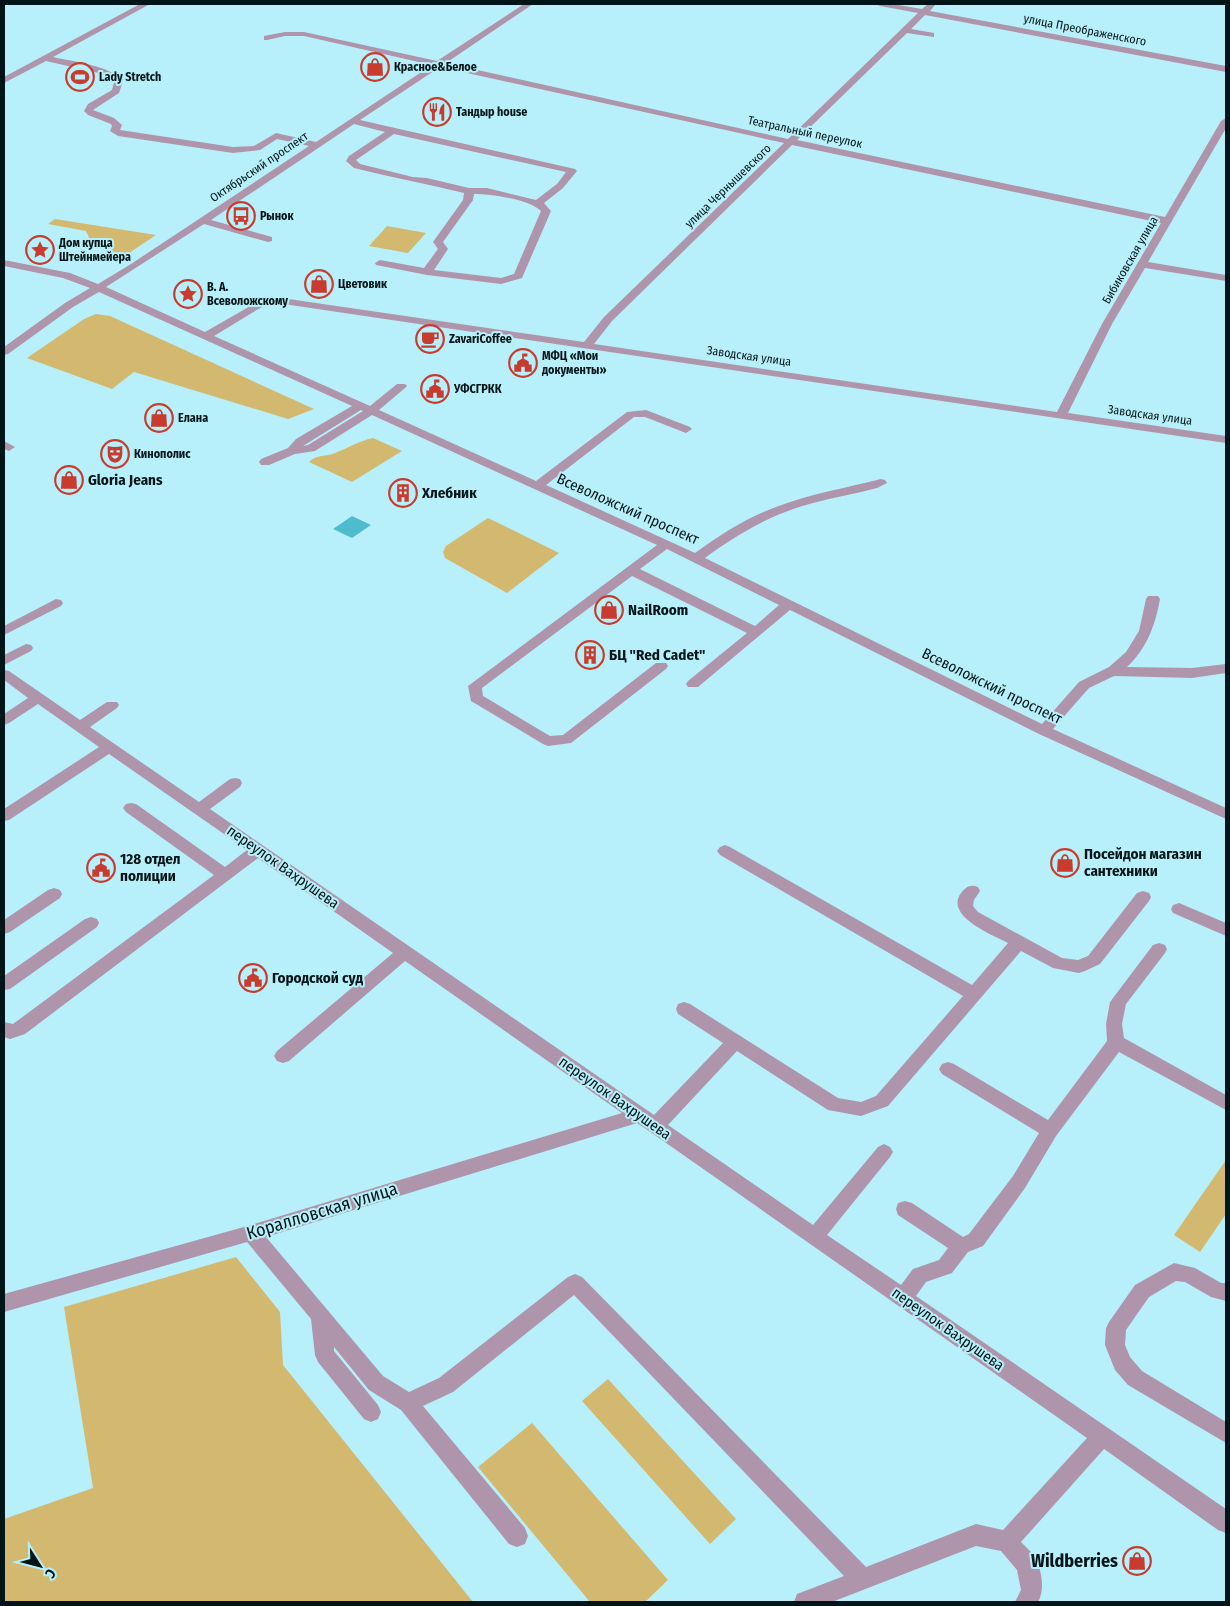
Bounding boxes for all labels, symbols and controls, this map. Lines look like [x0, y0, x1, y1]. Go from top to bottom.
street label: улица Преображенского [1022, 11, 1148, 49]
shop icon: Красное&Белое [360, 52, 390, 82]
place label: Красное&Белое [394, 60, 477, 74]
sports icon: Lady Stretch [65, 62, 95, 92]
place label: Lady Stretch [99, 70, 161, 84]
restaurant icon: Тандыр house [422, 97, 452, 127]
place label: Тандыр house [456, 105, 527, 119]
street label: Театральный переулок [746, 113, 864, 151]
street label: Октябрьский проспект [207, 129, 311, 205]
street label: улица Чернышевского [682, 141, 774, 231]
bus stop icon: Рынок [226, 201, 256, 231]
place label: Рынок [260, 209, 294, 223]
street label: Бибиковская улица [1099, 214, 1161, 306]
place icon: Дом купца Штейнмейера [25, 235, 55, 265]
place label: Дом купца Штейнмейера [58, 236, 131, 264]
shop icon: Цветовик [304, 269, 334, 299]
place label: Цветовик [338, 277, 388, 291]
place icon: В. А. Всеволожскому [173, 279, 203, 309]
place label: В. А. Всеволожскому [207, 280, 288, 308]
cafe icon: ZavariCoffee [415, 324, 445, 354]
place label: ZavariCoffee [449, 332, 512, 346]
street label: Заводская улица [706, 343, 792, 369]
public building icon: МФЦ «Мои документы» [508, 348, 538, 378]
place label: МФЦ «Мои документы» [541, 349, 606, 377]
public building icon: УФСГРКК [420, 374, 450, 404]
place label: УФСГРКК [453, 382, 502, 396]
street label: Заводская улица [1107, 402, 1193, 428]
shop icon: Елана [144, 403, 174, 433]
place label: Елана [178, 411, 208, 425]
theatre icon: Кинополис [100, 439, 130, 469]
place label: Кинополис [134, 447, 191, 461]
shop icon: Gloria Jeans [54, 465, 84, 495]
street label: Всеволожский проспект [554, 470, 703, 549]
place label: Gloria Jeans [88, 471, 163, 489]
building icon: Хлебник [388, 478, 418, 508]
place label: Хлебник [421, 484, 477, 502]
shop icon: NailRoom [594, 595, 624, 625]
place label: NailRoom [628, 601, 688, 619]
building icon: БЦ "Red Cadet" [575, 640, 605, 670]
street label: Всеволожский проспект [919, 644, 1066, 728]
place label: БЦ "Red Cadet" [609, 646, 705, 664]
street label: переулок Вахрушева [223, 821, 343, 913]
place label: Посейдон магазин сантехники [1084, 845, 1202, 880]
shop icon: Посейдон магазин сантехники [1050, 848, 1080, 878]
place label: 128 отдел полиции [120, 850, 181, 885]
public building icon: 128 отдел полиции [86, 853, 116, 883]
public building icon: Городской суд [238, 963, 268, 993]
place label: Городской суд [272, 969, 363, 987]
street label: переулок Вахрушева [555, 1052, 675, 1144]
street label: Коралловская улица [244, 1177, 400, 1244]
street label: переулок Вахрушева [888, 1283, 1008, 1375]
north arrow [15, 1541, 65, 1591]
shop icon: Wildberries [1122, 1546, 1152, 1576]
place label: Wildberries [1031, 1550, 1118, 1572]
text: С [41, 1565, 59, 1582]

